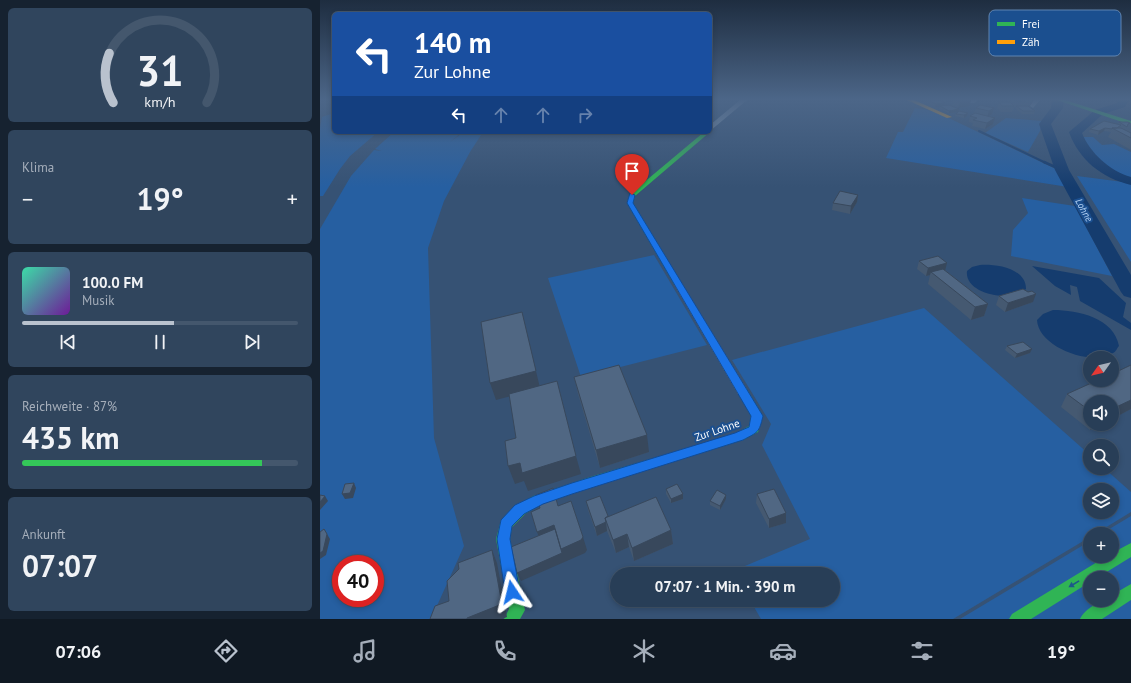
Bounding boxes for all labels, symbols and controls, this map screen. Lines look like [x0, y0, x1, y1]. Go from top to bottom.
legend [989, 10, 1121, 56]
text: Frei [1022, 17, 1040, 31]
text: 140 m [414, 24, 491, 61]
icon: left [348, 28, 400, 80]
text: Zäh [1022, 35, 1039, 49]
text: 31 [136, 44, 184, 97]
text: Zur Lohne [414, 60, 491, 83]
text: km/h [144, 92, 176, 111]
icon: left [448, 104, 470, 126]
icon: ahead [490, 104, 512, 126]
icon: ahead [532, 104, 554, 126]
icon: right [574, 104, 596, 126]
pin [615, 154, 649, 195]
text: Klima [22, 159, 54, 176]
icon: arrive [621, 160, 643, 182]
text: 19° [136, 179, 184, 218]
text: − [22, 185, 33, 213]
text: + [287, 185, 298, 213]
water label: Lohne [1072, 196, 1096, 224]
text: 100.0 FM [82, 273, 143, 292]
text: Musik [82, 292, 114, 309]
icon: previous [57, 331, 79, 353]
icon: pause [149, 331, 171, 353]
icon: next [241, 331, 263, 353]
north arrow [1083, 351, 1119, 387]
map controls [1083, 351, 1119, 607]
button: sound [1083, 395, 1119, 431]
text: Reichweite · 87% [22, 398, 117, 415]
street label: Zur Lohne [693, 416, 742, 444]
text: 435 km [22, 418, 120, 457]
button: search [1083, 439, 1119, 475]
button: layers [1083, 483, 1119, 519]
text: Ankunft [22, 526, 65, 543]
button: + [1083, 527, 1119, 563]
text: 07:07 [22, 546, 98, 585]
speed limit sign: 40 [332, 555, 384, 607]
position arrow [491, 571, 533, 613]
button: − [1083, 571, 1119, 607]
text: 07:07 · 1 Min. · 390 m [655, 577, 795, 596]
one-way arrow [1069, 580, 1079, 588]
icon: directions [212, 637, 240, 665]
icon: music [351, 637, 379, 665]
icon: phone [491, 637, 519, 665]
icon: climate [630, 637, 658, 665]
icon: car [769, 637, 797, 665]
icon: filters [908, 637, 936, 665]
text: 07:06 [56, 640, 101, 663]
text: 19° [1047, 640, 1075, 663]

